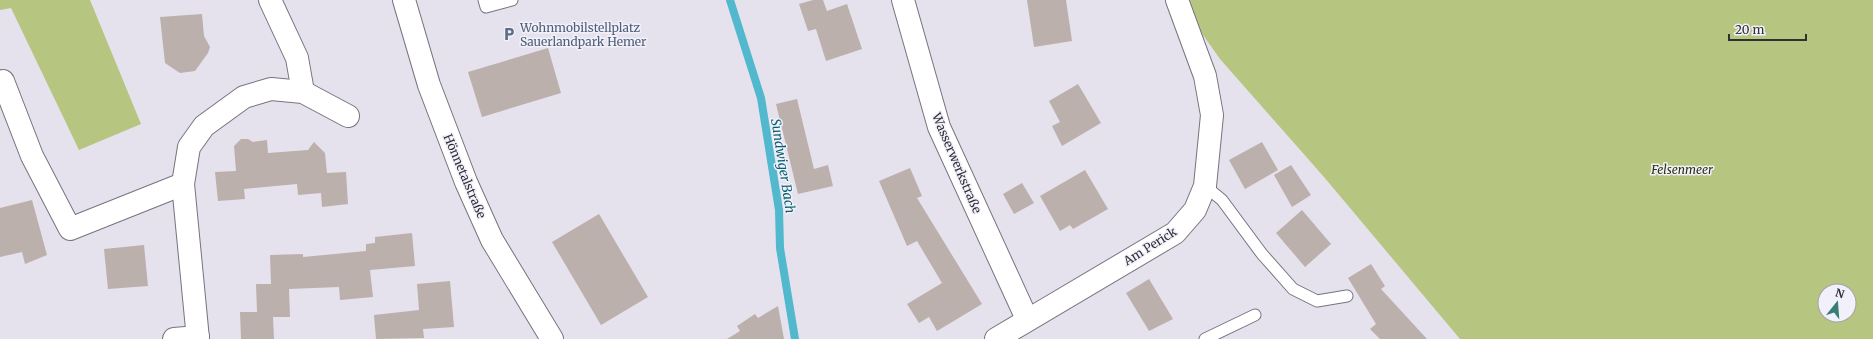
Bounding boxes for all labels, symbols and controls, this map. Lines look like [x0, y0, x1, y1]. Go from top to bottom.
scale bar [1729, 16, 1806, 42]
place label: Wohnmobilstellplatz Sauerlandpark Hemer [519, 20, 647, 49]
text: 20 m [1735, 22, 1764, 37]
parking icon: Wohnmobilstellplatz Sauerlandpark Hemer [501, 26, 517, 42]
street label: Wasserwerkstraße [929, 110, 985, 215]
water label: Sundwiger Bach [767, 117, 799, 215]
street label: Hönnetalstraße [440, 132, 490, 220]
park label: Felsenmeer [1650, 162, 1714, 177]
street label: Am Perick [1120, 224, 1180, 269]
north arrow [1817, 283, 1857, 323]
text: N [1834, 285, 1846, 301]

